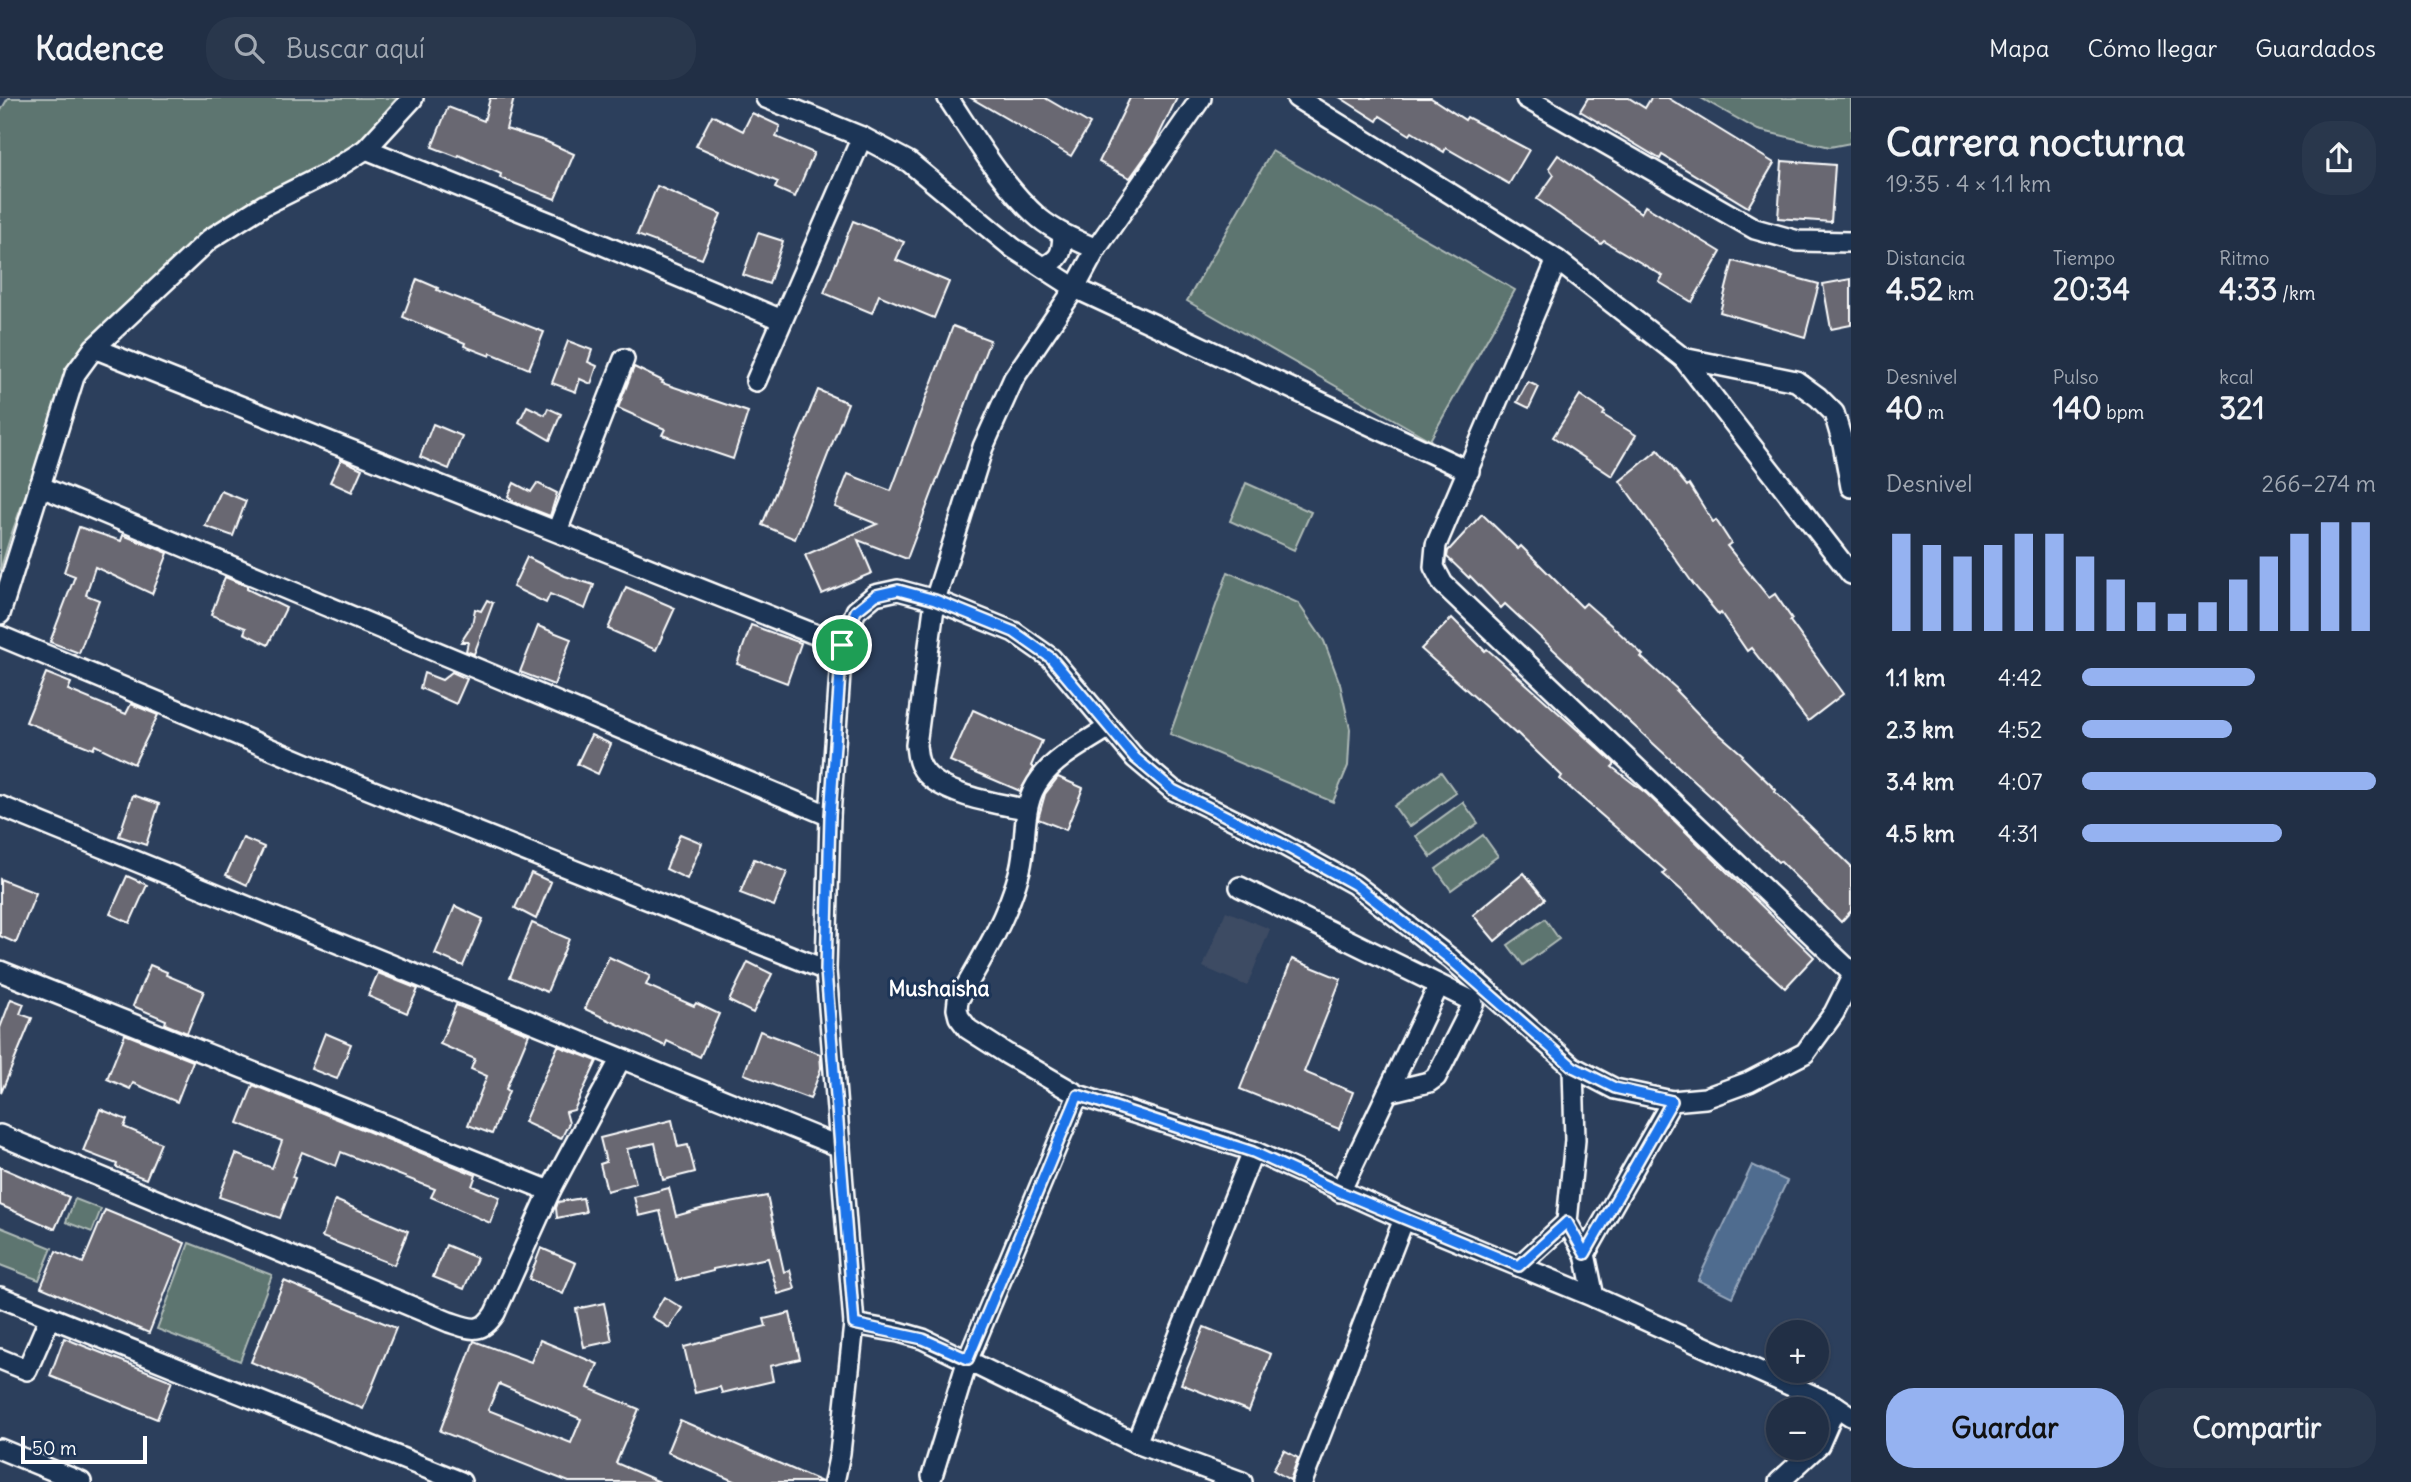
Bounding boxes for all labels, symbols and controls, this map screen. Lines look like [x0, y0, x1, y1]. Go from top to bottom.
search box [206, 17, 696, 80]
text: Kadence [35, 27, 164, 69]
icon: search [230, 29, 268, 67]
text: Buscar aquí [286, 32, 425, 65]
text: Mapa [1989, 33, 2049, 63]
text: Cómo llegar [2087, 33, 2217, 63]
text: Guardados [2255, 33, 2376, 63]
text: Carrera nocturna [1886, 119, 2185, 166]
button: share [2302, 121, 2376, 195]
text: 19:35 · 4 × 1.1 km [1886, 169, 2051, 198]
text: Distancia [1886, 246, 1965, 270]
text: Tiempo [2053, 246, 2115, 270]
text: Ritmo [2219, 246, 2269, 270]
text: 4.52 [1886, 270, 1943, 308]
text: 20:34 [2053, 270, 2130, 308]
text: 4:33 [2219, 270, 2278, 308]
text: km [1943, 281, 1974, 305]
text: /km [2278, 281, 2315, 305]
text: Desnivel [1886, 365, 1957, 389]
text: Pulso [2053, 365, 2099, 389]
text: kcal [2219, 365, 2254, 389]
text: 40 [1886, 389, 1923, 427]
text: 140 [2053, 389, 2102, 427]
text: 321 [2219, 389, 2265, 427]
text: m [1923, 400, 1944, 424]
text: bpm [2102, 400, 2144, 424]
text: Desnivel [1886, 469, 1972, 498]
text: 266–274 m [2261, 469, 2376, 498]
pin [812, 615, 872, 675]
icon: arrive [823, 626, 861, 664]
text: 1.1 km [1886, 663, 1945, 692]
text: 4:42 [1998, 663, 2042, 692]
text: 2.3 km [1886, 715, 1954, 744]
text: 4:52 [1998, 715, 2042, 744]
text: 3.4 km [1886, 767, 1954, 796]
text: 4:07 [1998, 767, 2043, 796]
text: 4.5 km [1886, 819, 1955, 848]
text: 4:31 [1998, 819, 2038, 848]
district label: Mushaisha [888, 975, 990, 1002]
map controls [1766, 1320, 1829, 1460]
button: + [1766, 1320, 1829, 1383]
button: Guardar [1886, 1388, 2124, 1468]
button: Compartir [2138, 1388, 2376, 1468]
button: − [1766, 1397, 1829, 1460]
scale bar [21, 1433, 147, 1465]
text: 50 m [32, 1436, 77, 1460]

